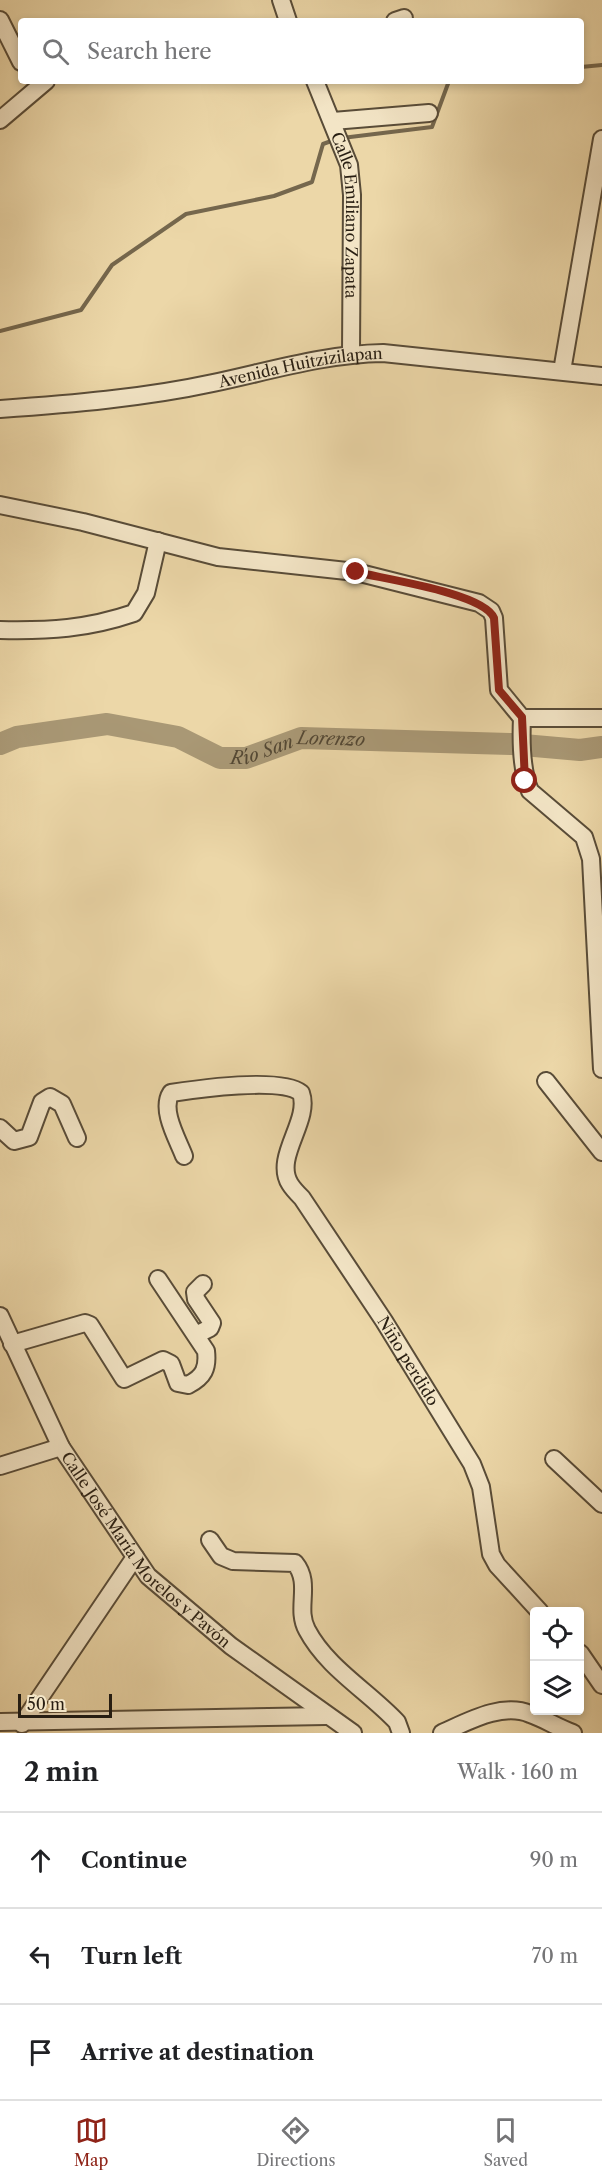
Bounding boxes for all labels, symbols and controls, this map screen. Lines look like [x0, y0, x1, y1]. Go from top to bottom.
search box [18, 18, 584, 84]
icon: search [39, 35, 72, 68]
text: Search here [87, 38, 212, 65]
street label: Calle Emiliano Zapata [327, 129, 362, 299]
street label: Avenida Huitzizilapan [216, 343, 383, 392]
route end [342, 558, 368, 584]
water label: Río San Lorenzo [228, 727, 365, 769]
route start [511, 767, 537, 793]
street label: Niño perdido [373, 1312, 444, 1409]
street label: Calle José María Morelos y Pavón [57, 1448, 235, 1652]
map controls [530, 1607, 584, 1715]
button: locate [530, 1607, 584, 1661]
button: layers [530, 1661, 584, 1715]
scale bar [18, 1691, 112, 1718]
text: 50 m [27, 1694, 65, 1714]
text: 2 min [24, 1756, 99, 1788]
text: Walk · 160 m [457, 1760, 578, 1784]
icon: ahead [24, 1844, 57, 1877]
text: Continue [81, 1847, 187, 1874]
text: 90 m [530, 1848, 578, 1872]
icon: left [24, 1940, 57, 1973]
text: Turn left [81, 1943, 182, 1970]
text: 70 m [532, 1944, 578, 1968]
icon: arrive [24, 2036, 57, 2069]
text: Arrive at destination [81, 2039, 314, 2066]
tab: Map [74, 2114, 108, 2170]
tab: Directions [256, 2114, 335, 2170]
tab: Saved [484, 2114, 528, 2170]

